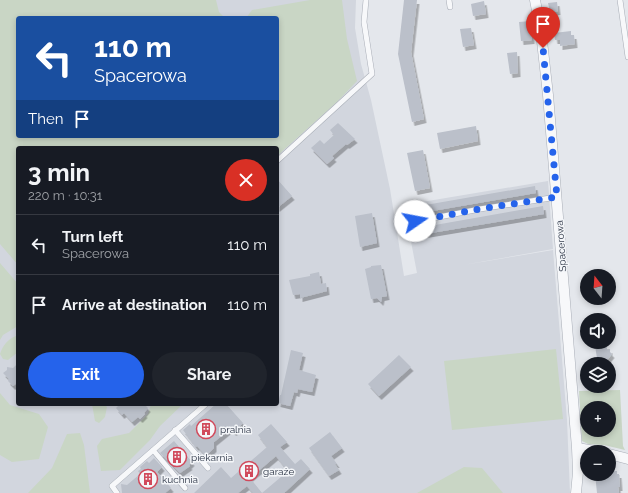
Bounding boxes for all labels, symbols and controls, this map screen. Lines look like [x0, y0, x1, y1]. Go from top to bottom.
pin [526, 7.0, 560, 48]
icon: arrive [532, 13, 554, 35]
text: 110 m [94, 31, 172, 64]
icon: left [28, 32, 80, 84]
text: Spacerowa [94, 65, 187, 86]
icon: arrive [71, 108, 93, 130]
text: Then [28, 110, 63, 128]
text: 3 min [28, 158, 90, 187]
button: close [225, 159, 267, 201]
text: 220 m · 10:31 [28, 188, 102, 203]
position arrow [394, 200, 436, 242]
street label: Spacerowa [554, 220, 568, 272]
text: Turn left [62, 228, 123, 246]
icon: left [28, 234, 50, 256]
text: 110 m [227, 236, 267, 254]
text: Spacerowa [62, 246, 129, 261]
north arrow [580, 269, 616, 305]
map controls [580, 269, 616, 481]
icon: arrive [28, 294, 50, 316]
text: Arrive at destination [62, 296, 207, 314]
text: 110 m [227, 296, 267, 314]
button: sound [580, 313, 616, 349]
button: Exit [28, 352, 144, 398]
button: Share [152, 352, 267, 398]
button: layers [580, 357, 616, 393]
button: + [580, 401, 616, 437]
building icon: pralnia [195, 418, 217, 440]
place label: pralnia [220, 424, 251, 435]
button: − [580, 445, 616, 481]
building icon: piekarnia [166, 446, 188, 468]
place label: piekarnia [191, 452, 233, 463]
building icon: garaże [238, 460, 260, 482]
place label: garaże [263, 466, 294, 477]
building icon: kuchnia [137, 468, 159, 490]
place label: kuchnia [162, 474, 198, 485]

